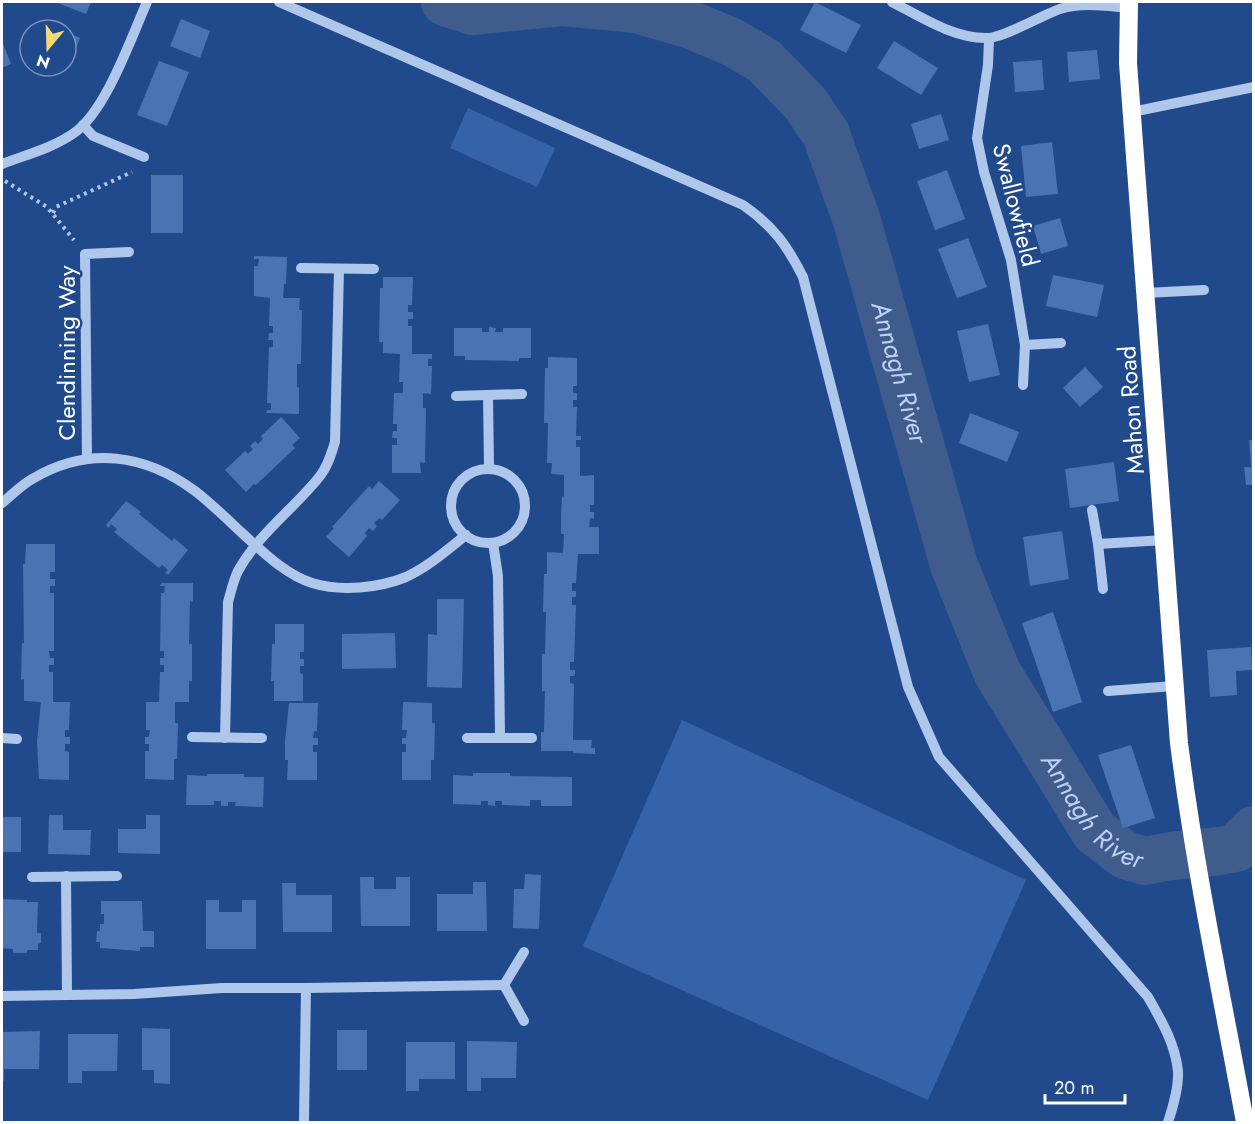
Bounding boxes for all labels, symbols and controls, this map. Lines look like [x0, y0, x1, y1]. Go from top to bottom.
north arrow [18, 18, 78, 78]
text: N [34, 49, 53, 75]
street label: Swallowfield [984, 140, 1048, 270]
street label: Clendinning Way [49, 265, 84, 441]
water label: Annagh River [861, 296, 938, 449]
street label: Mahon Road [1109, 345, 1153, 475]
water label: Annagh River [1031, 744, 1149, 879]
scale bar [1045, 1067, 1124, 1105]
text: 20 m [1054, 1075, 1094, 1101]

